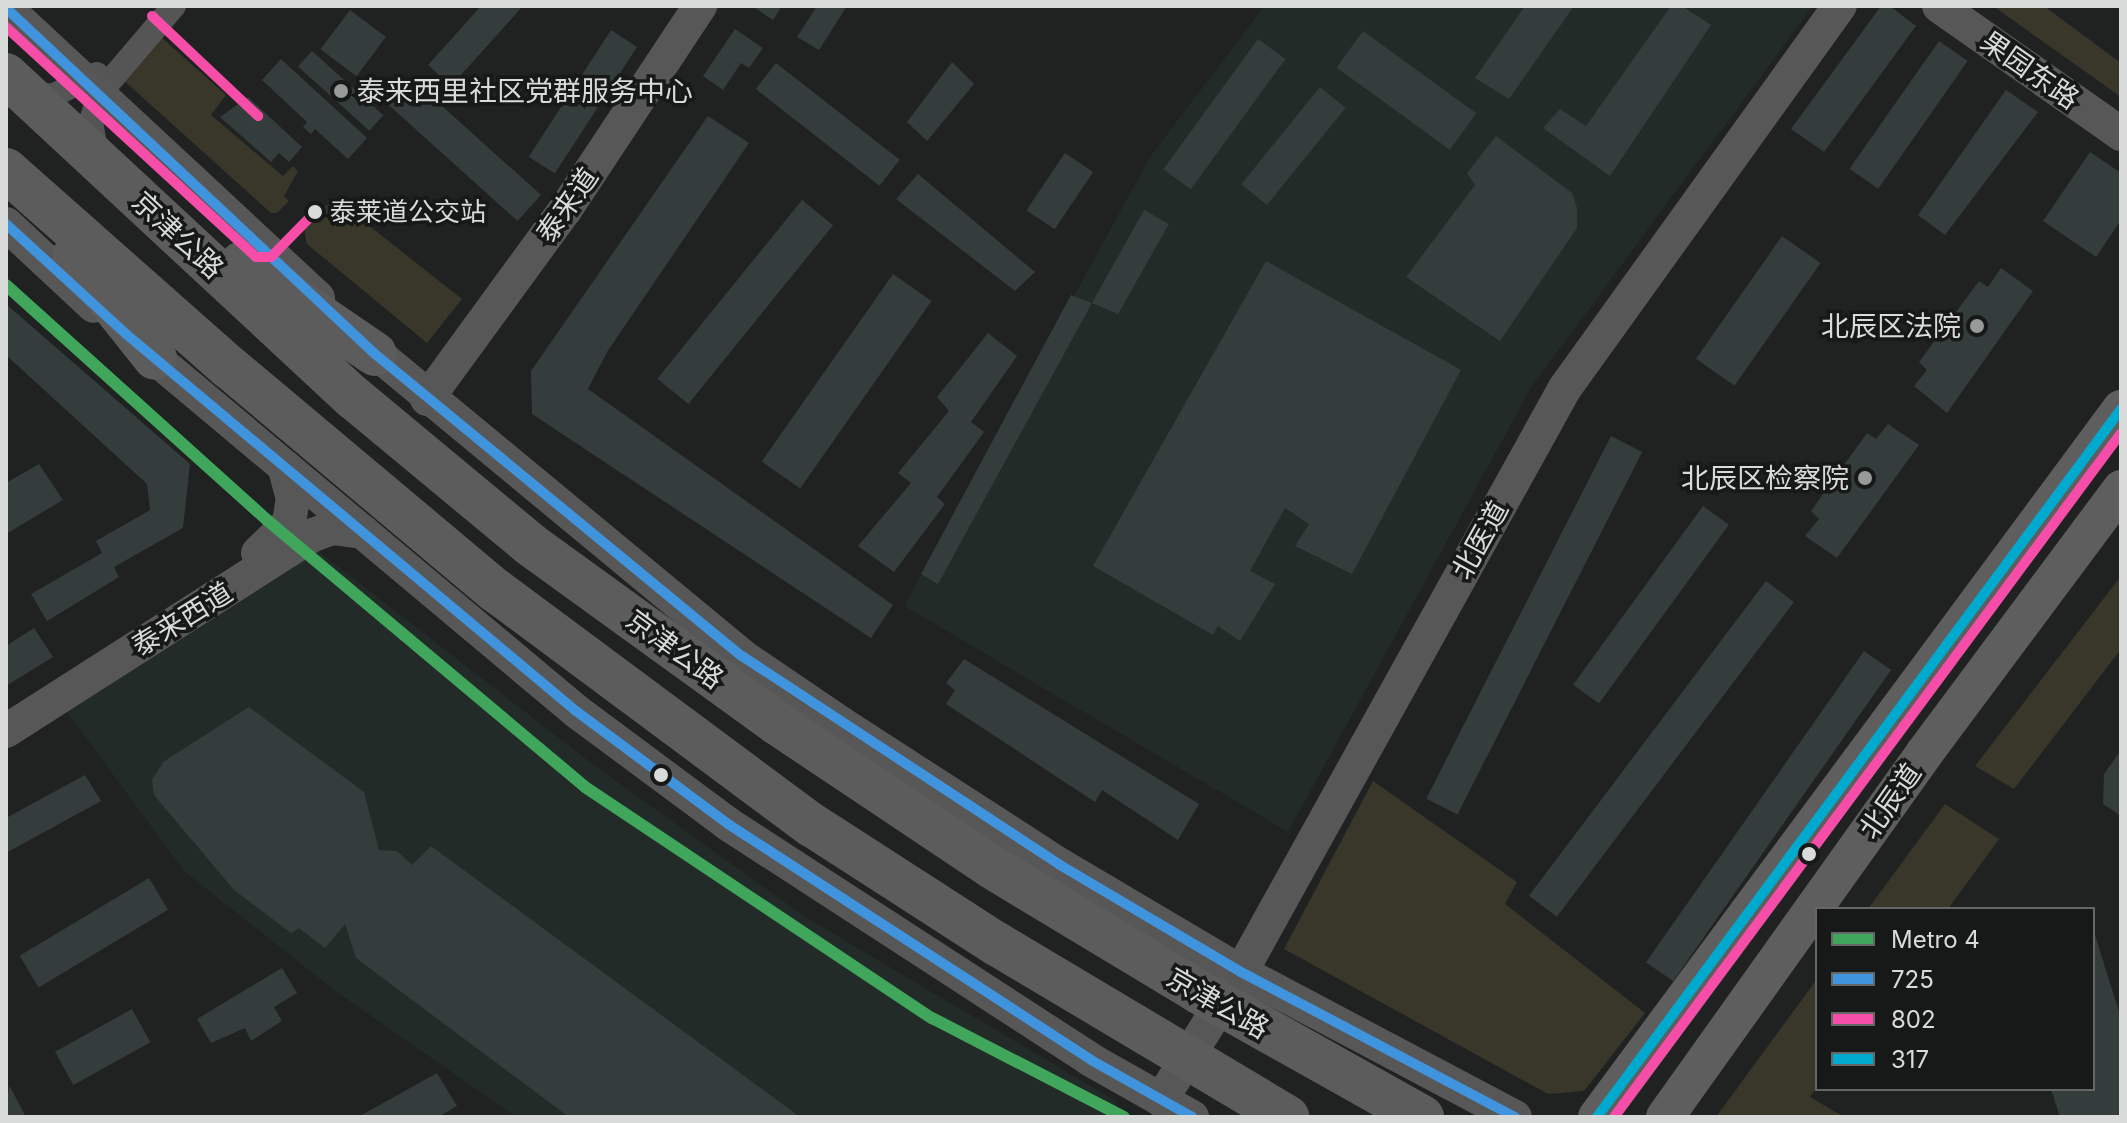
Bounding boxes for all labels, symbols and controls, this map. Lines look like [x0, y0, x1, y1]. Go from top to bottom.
street label: 果园东路 [1974, 24, 2086, 116]
place label: 泰来西里社区党群服务中心 [357, 74, 693, 108]
marker: 泰来西里社区党群服务中心 [332, 82, 350, 100]
street label: 泰来道 [529, 161, 605, 249]
street label: 京津公路 [126, 185, 230, 285]
place label: 泰莱道公交站 [330, 196, 486, 228]
marker: 泰莱道公交站 [307, 204, 323, 220]
place label: 北辰区法院 [1821, 309, 1961, 343]
marker: 北辰区法院 [1968, 317, 1986, 335]
place label: 北辰区检察院 [1681, 461, 1849, 495]
marker: 北辰区检察院 [1856, 469, 1874, 487]
street label: 北医道 [1445, 495, 1515, 585]
street label: 泰来西道 [126, 575, 238, 663]
street label: 京津公路 [620, 602, 730, 696]
street label: 北辰道 [1852, 757, 1928, 845]
unlabelled marker [653, 767, 669, 783]
unlabelled marker [1801, 846, 1817, 862]
legend [1815, 907, 2095, 1091]
text: Metro 4 [1891, 925, 1980, 954]
street label: 京津公路 [1161, 960, 1275, 1046]
text: 725 [1891, 965, 1934, 994]
text: 802 [1891, 1005, 1936, 1034]
text: 317 [1891, 1045, 1929, 1074]

